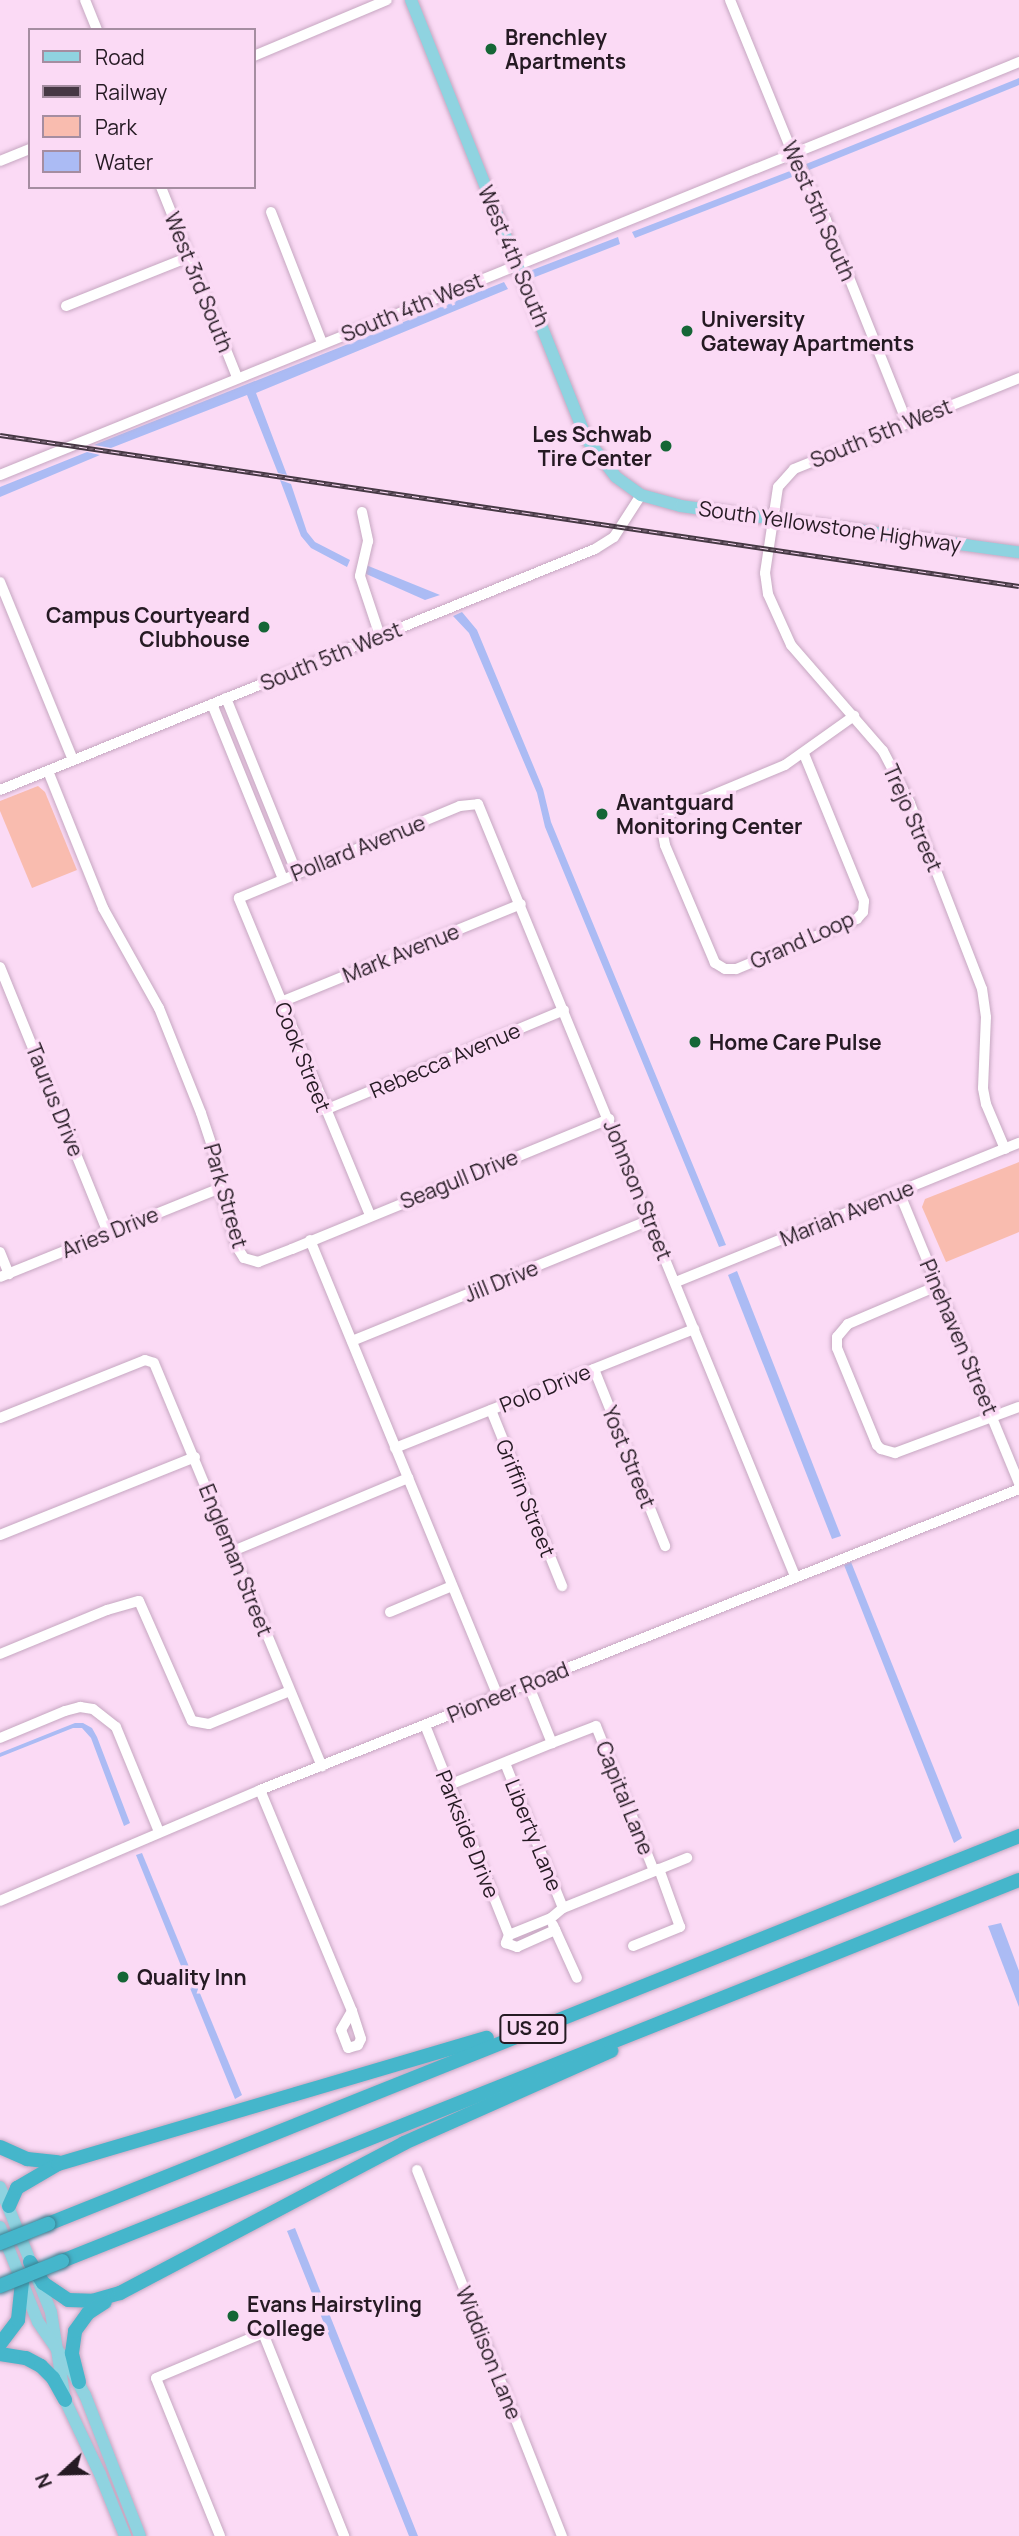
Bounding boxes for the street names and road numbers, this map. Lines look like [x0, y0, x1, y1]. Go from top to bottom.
street label: West 5th South [777, 137, 861, 285]
street label: West 4th South [473, 182, 555, 330]
street label: West 3rd South [159, 208, 239, 356]
street label: South 4th West [338, 267, 486, 347]
street label: South 5th West [807, 393, 955, 473]
street label: South Yellowstone Highway [697, 495, 963, 557]
street label: South 5th West [257, 616, 405, 696]
street label: Trejo Street [878, 760, 948, 876]
street label: Pollard Avenue [287, 810, 429, 886]
street label: Grand Loop [746, 906, 858, 974]
street label: Mark Avenue [339, 918, 463, 988]
street label: Cook Street [270, 998, 336, 1116]
street label: Rebecca Avenue [366, 1017, 524, 1103]
street label: Taurus Drive [21, 1040, 89, 1160]
street label: Johnson Street [598, 1116, 678, 1264]
street label: Park Street [199, 1141, 253, 1251]
street label: Seagull Drive [396, 1144, 522, 1214]
street label: Mariah Avenue [776, 1175, 918, 1251]
street label: Aries Drive [58, 1201, 162, 1263]
street label: Jill Drive [460, 1255, 542, 1307]
street label: Pinehaven Street [915, 1255, 1003, 1419]
street label: Polo Drive [496, 1358, 594, 1418]
street label: Yost Street [597, 1402, 661, 1512]
street label: Griffin Street [491, 1435, 561, 1561]
street label: Engleman Street [194, 1480, 278, 1640]
street label: Pioneer Road [444, 1656, 572, 1728]
street label: Capital Lane [591, 1738, 659, 1858]
street label: Parkside Drive [431, 1766, 505, 1902]
street label: Liberty Lane [500, 1775, 568, 1895]
road number: US 20 [498, 2013, 568, 2044]
street label: Widdison Lane [451, 2283, 527, 2423]

